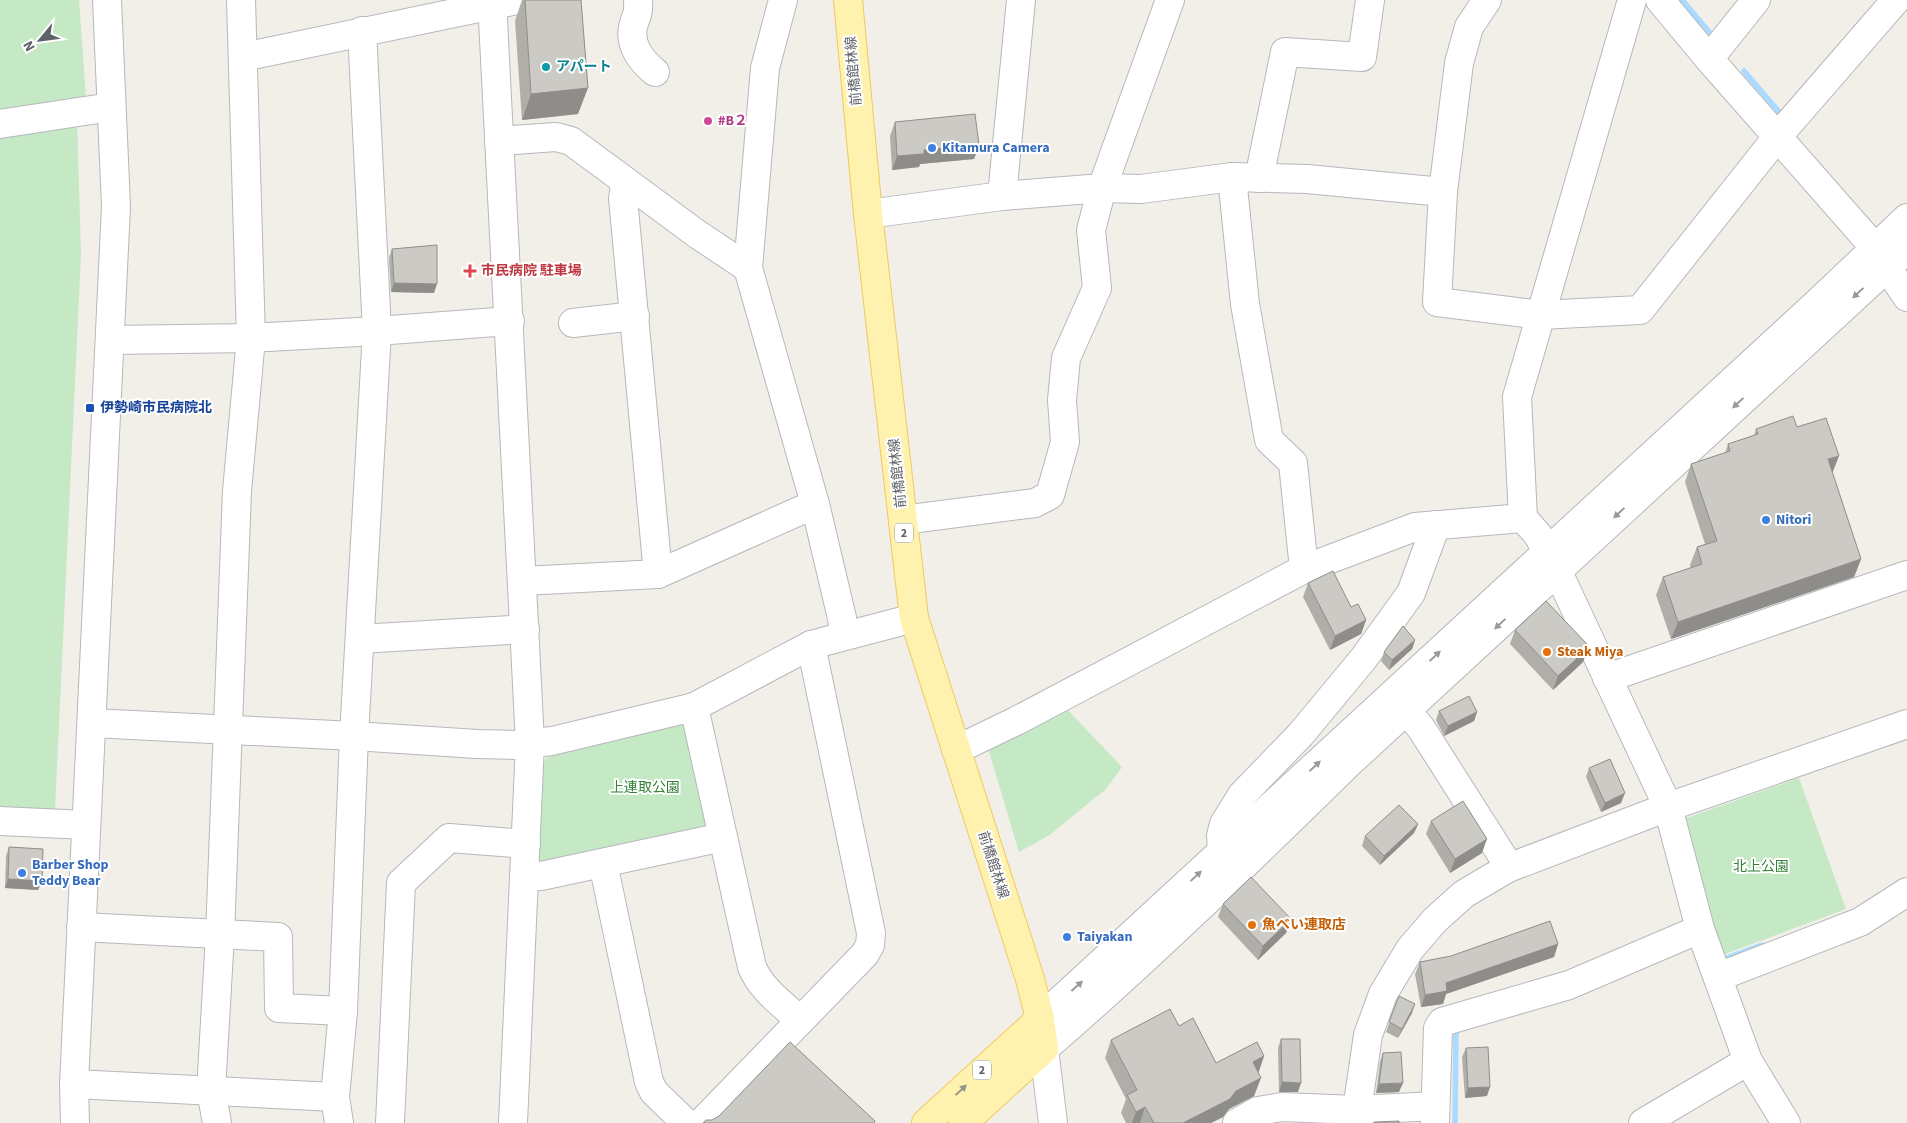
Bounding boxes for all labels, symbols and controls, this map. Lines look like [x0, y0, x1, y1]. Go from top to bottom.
north arrow [15, 15, 65, 65]
street label: 前橋館林線 [841, 35, 867, 107]
text: N [19, 37, 41, 55]
place label: アパート [556, 57, 612, 77]
marker: アパート [540, 61, 552, 73]
place label: #B２ [718, 111, 748, 131]
marker: #B２ [702, 115, 714, 127]
place label: Kitamura Camera [942, 138, 1050, 158]
marker: Kitamura Camera [926, 142, 938, 154]
place label: 市民病院 駐車場 [481, 261, 582, 281]
marker: 市民病院 駐車場 [463, 264, 477, 278]
one-way arrow [1853, 287, 1865, 299]
one-way arrow [1733, 397, 1745, 409]
place label: 伊勢崎市民病院北 [100, 398, 212, 418]
marker: 伊勢崎市民病院北 [84, 402, 96, 414]
street label: 前橋館林線 [884, 437, 912, 509]
one-way arrow [1613, 508, 1625, 519]
place label: Nitori [1776, 510, 1812, 530]
marker: Nitori [1760, 514, 1772, 526]
road number: 2 [895, 524, 913, 542]
one-way arrow [1494, 618, 1506, 630]
place label: Steak Miya [1557, 642, 1623, 662]
marker: Steak Miya [1541, 646, 1553, 658]
one-way arrow [1429, 650, 1441, 662]
one-way arrow [1309, 760, 1321, 772]
park label: 上連取公園 [610, 778, 680, 798]
street label: 前橋館林線 [973, 829, 1013, 901]
place label: Barber Shop Teddy Bear [32, 855, 109, 891]
park label: 北上公園 [1733, 857, 1789, 877]
marker: Barber Shop Teddy Bear [16, 867, 28, 879]
one-way arrow [1189, 870, 1201, 882]
place label: 魚べい連取店 [1262, 915, 1346, 935]
marker: 魚べい連取店 [1246, 919, 1258, 931]
place label: Taiyakan [1077, 927, 1132, 947]
marker: Taiyakan [1061, 931, 1073, 943]
one-way arrow [1070, 980, 1082, 992]
road number: 2 [973, 1060, 991, 1080]
one-way arrow [955, 1084, 967, 1096]

